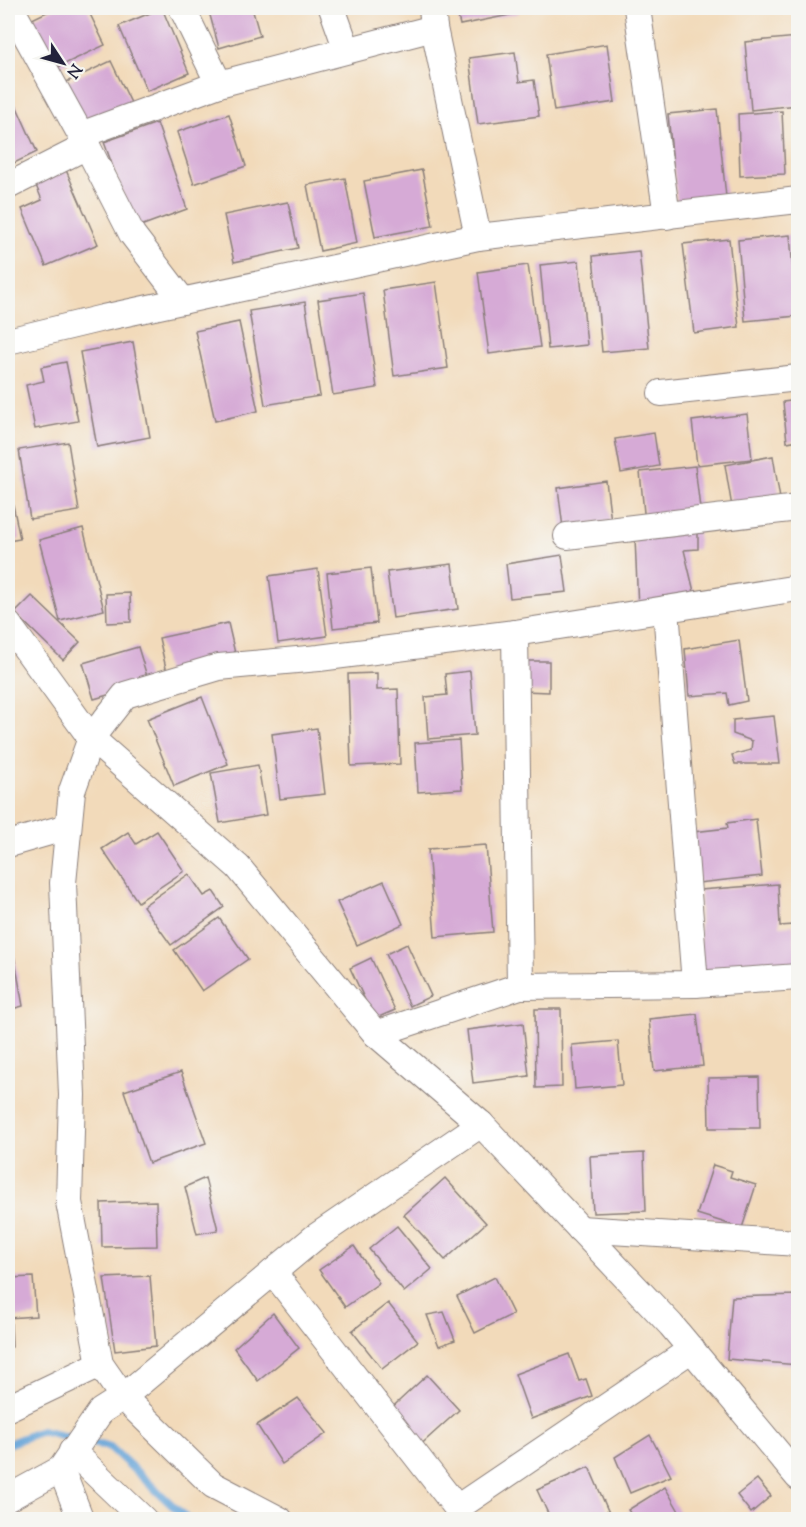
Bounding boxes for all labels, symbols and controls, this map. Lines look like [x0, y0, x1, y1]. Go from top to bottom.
north arrow [33, 33, 93, 93]
text: N [60, 58, 86, 82]

